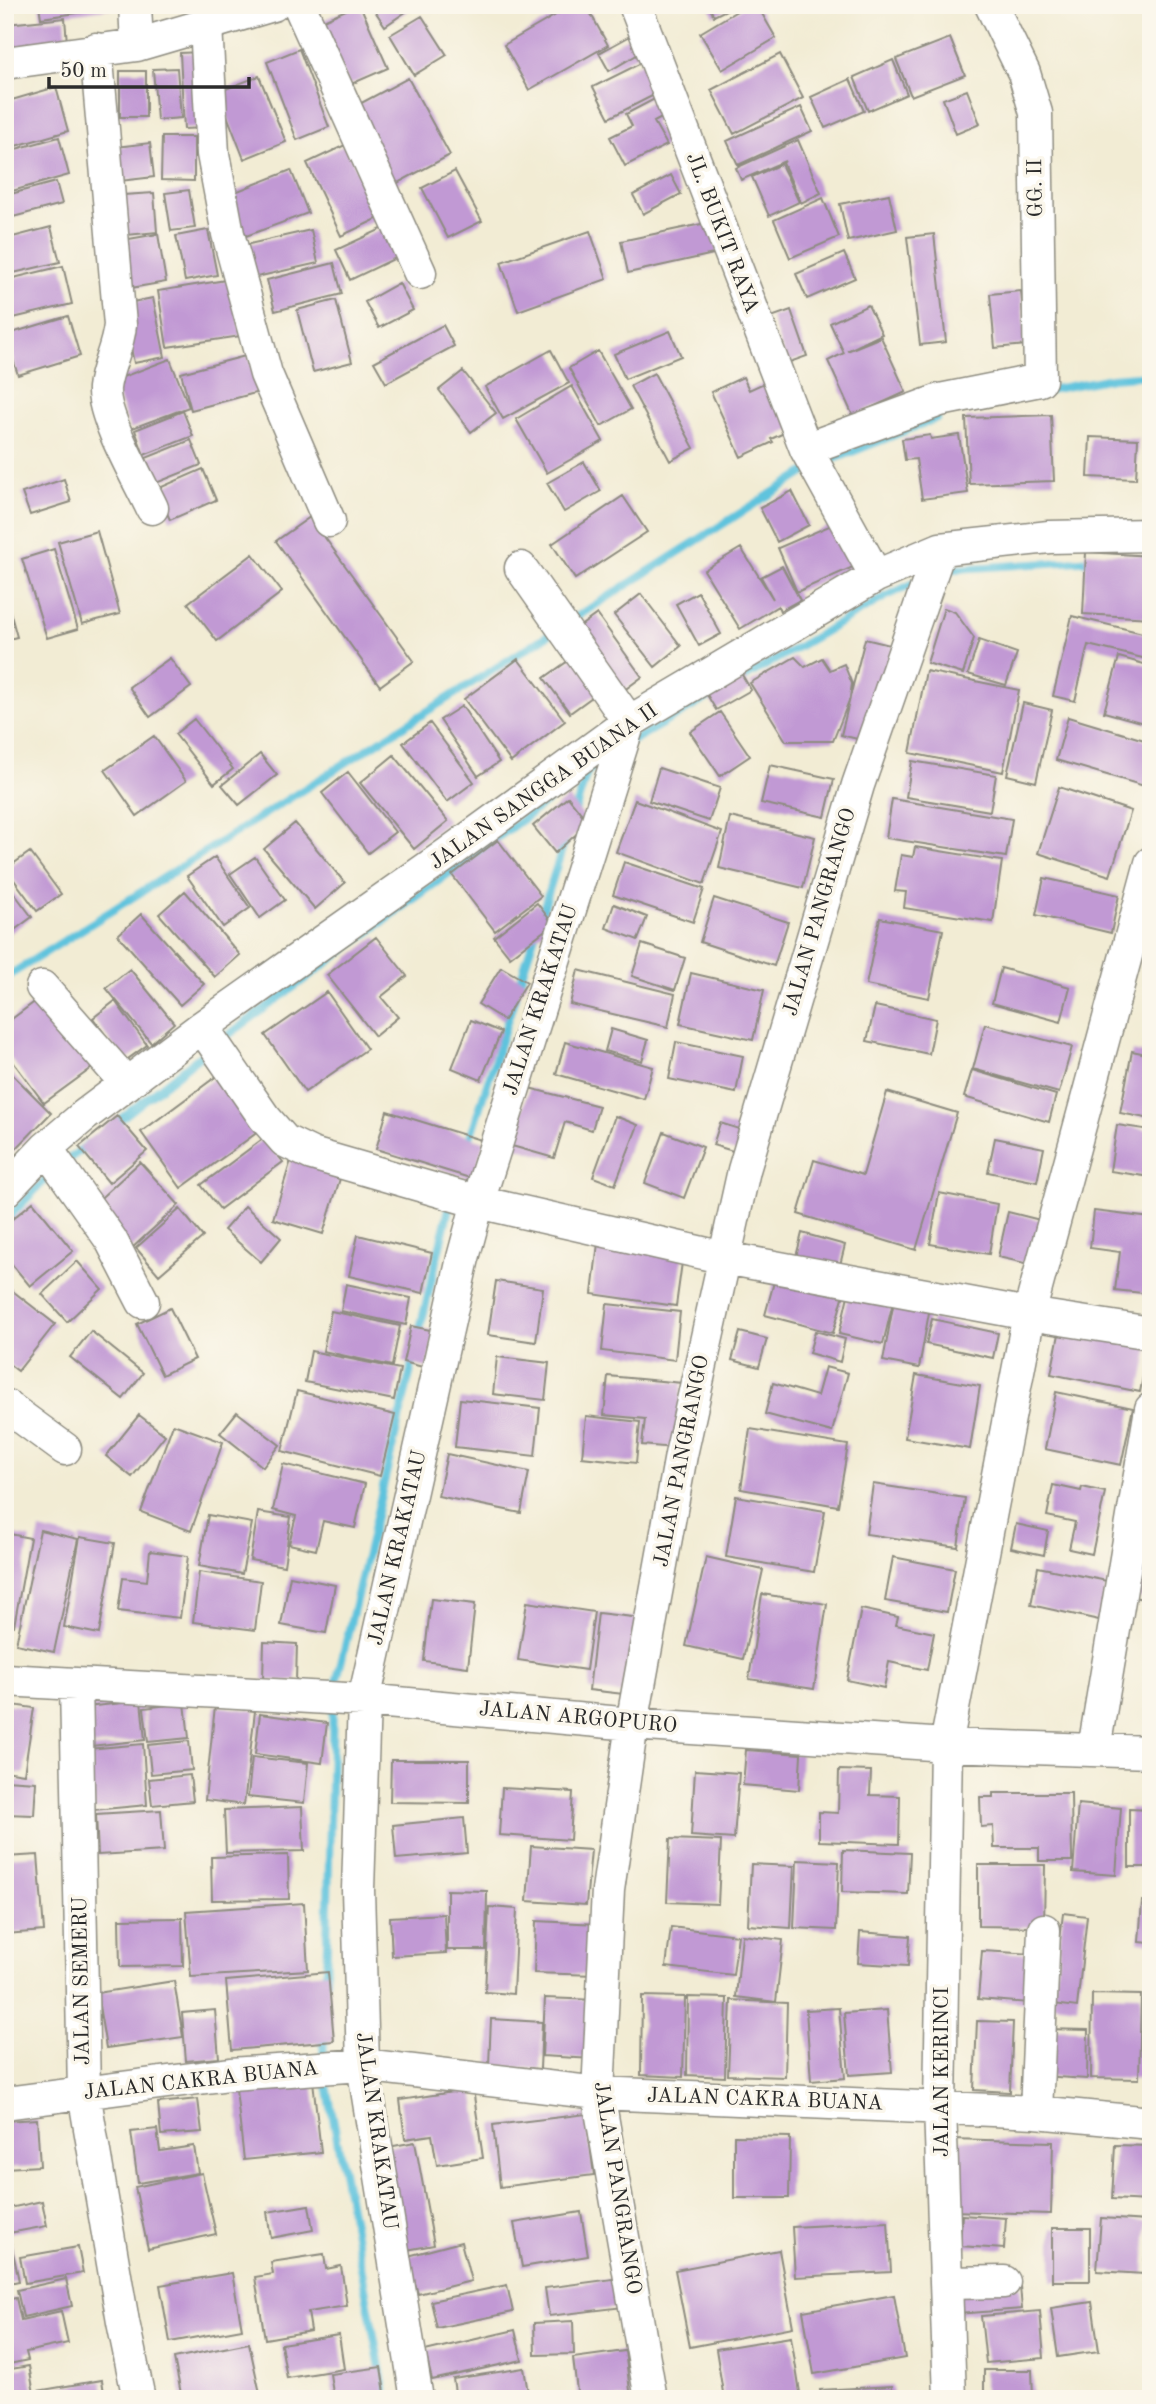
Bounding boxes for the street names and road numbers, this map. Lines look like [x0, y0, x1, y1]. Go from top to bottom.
street label: JL. BUKIT RAYA [682, 150, 762, 316]
street label: GG. II [1025, 159, 1047, 217]
street label: JALAN SANGGA BUANA II [426, 700, 662, 874]
street label: JALAN PANGRANGO [780, 806, 860, 1018]
street label: JALAN KRAKATAU [500, 902, 582, 1098]
street label: JALAN PANGRANGO [651, 1353, 713, 1569]
street label: JALAN KRAKATAU [365, 1449, 431, 1647]
street label: JALAN ARGOPURO [478, 1699, 678, 1737]
street label: JALAN SEMERU [70, 1897, 94, 2065]
street label: JALAN KERINCI [932, 1987, 953, 2157]
street label: JALAN KRAKATAU [352, 2031, 400, 2231]
street label: JALAN CAKRA BUANA [83, 2058, 319, 2104]
street label: JALAN PANGRANGO [590, 2080, 644, 2296]
street label: JALAN CAKRA BUANA [647, 2085, 883, 2115]

